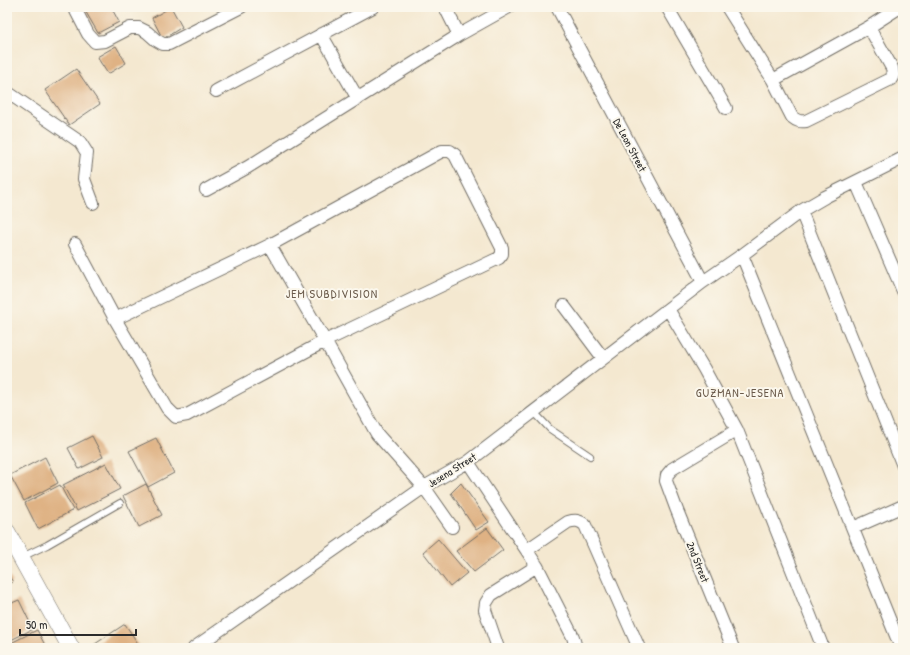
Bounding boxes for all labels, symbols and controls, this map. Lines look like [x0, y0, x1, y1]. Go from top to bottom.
street label: De Leon Street [610, 116, 650, 174]
district label: JEM SUBDIVISION [286, 285, 378, 302]
district label: GUZMAN-JESENA [696, 384, 784, 401]
street label: Jesena Street [425, 450, 479, 490]
street label: 2nd Street [684, 540, 713, 585]
scale bar [20, 611, 136, 637]
text: 50 m [26, 616, 47, 633]

